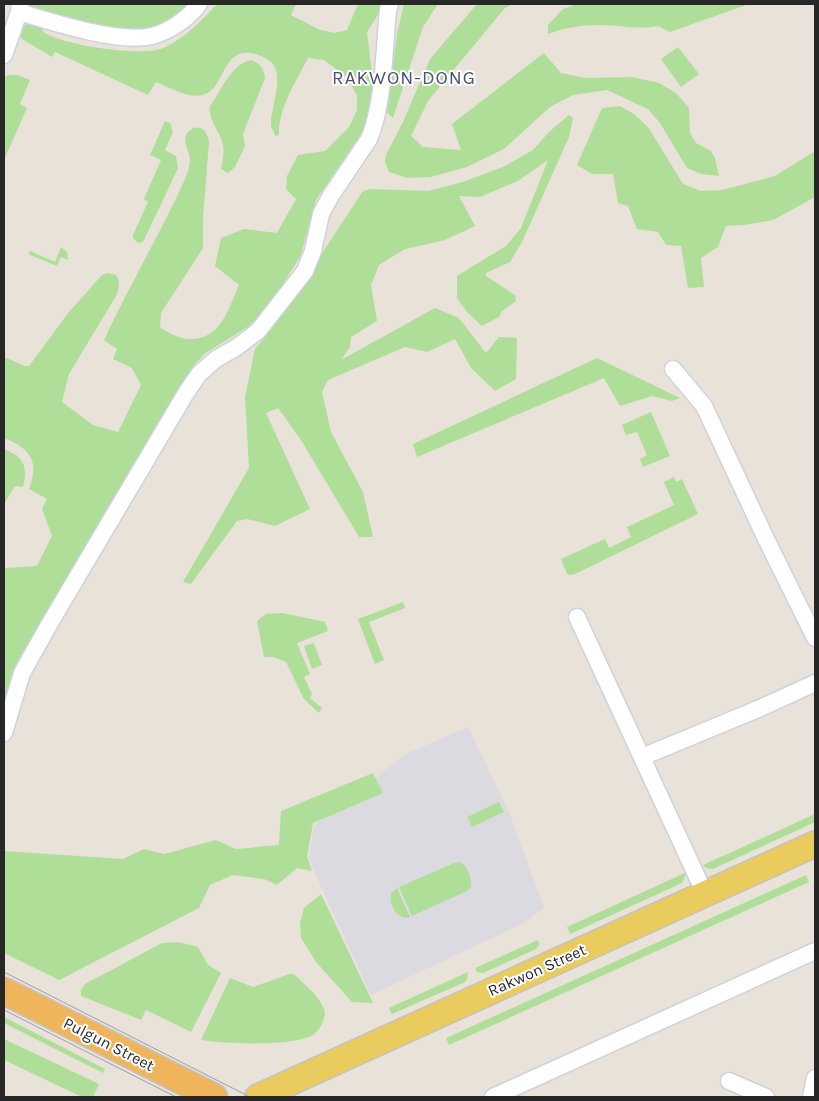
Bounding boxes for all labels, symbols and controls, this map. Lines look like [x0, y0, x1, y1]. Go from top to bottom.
district label: RAKWON-DONG [332, 67, 476, 89]
street label: Rakwon Street [485, 940, 589, 1000]
street label: Pulgun Street [61, 1013, 157, 1075]

